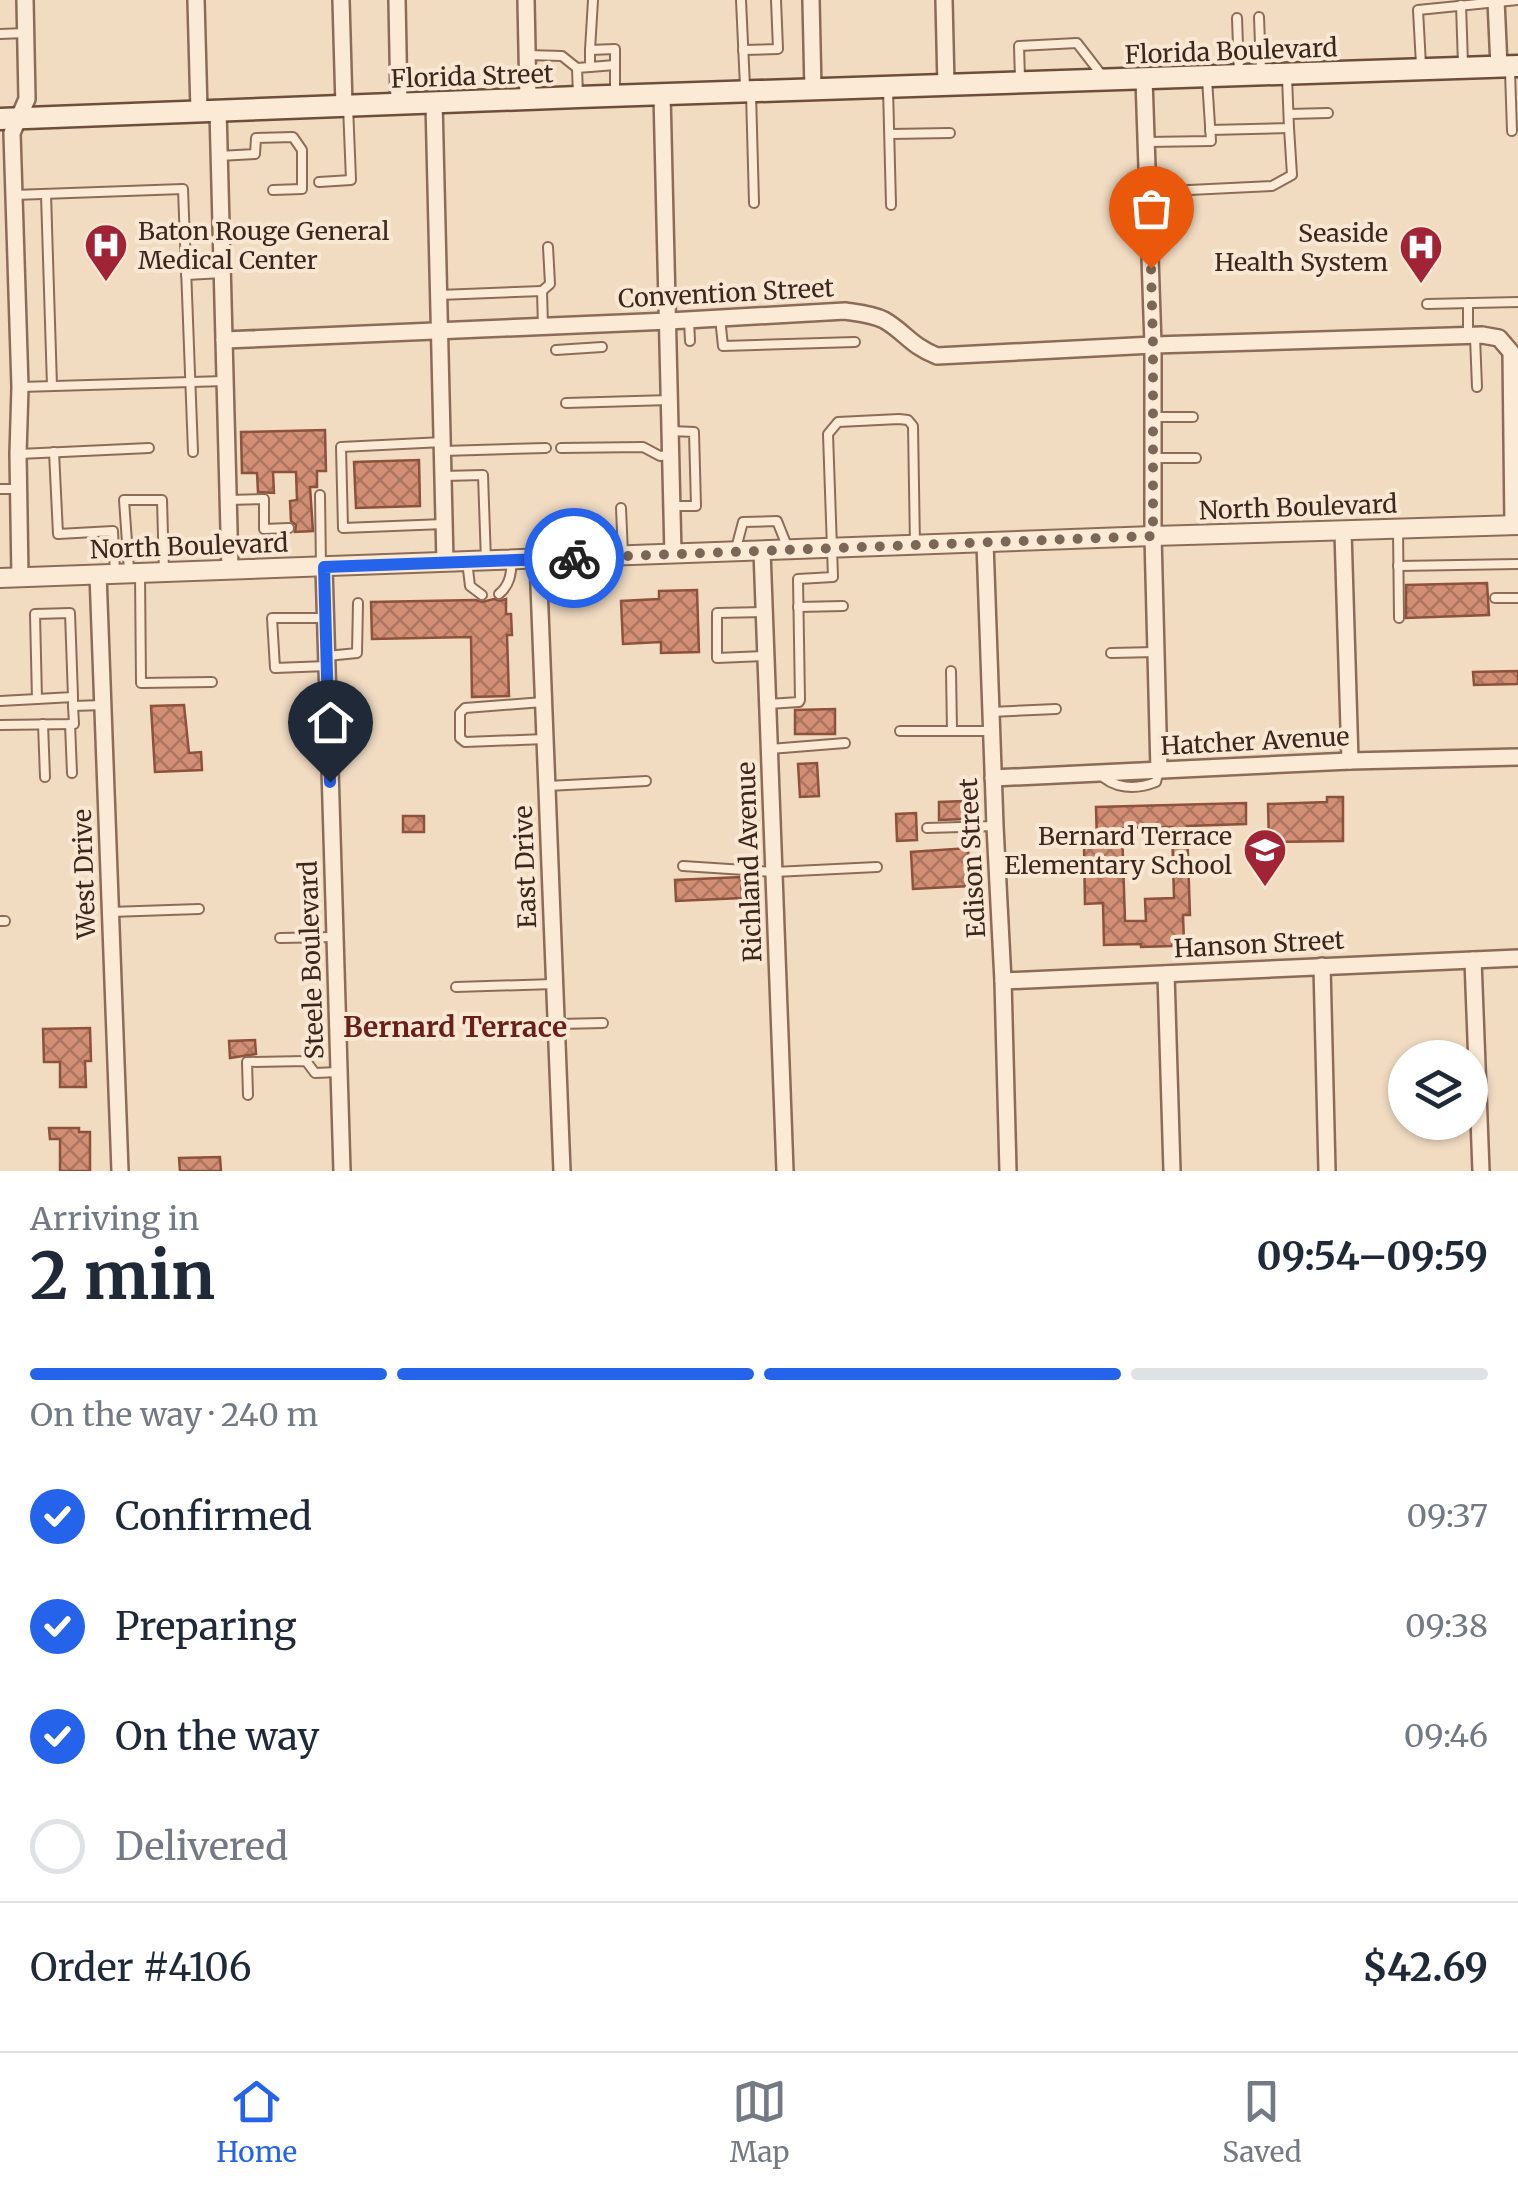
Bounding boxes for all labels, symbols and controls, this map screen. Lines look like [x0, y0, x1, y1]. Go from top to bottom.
street label: Florida Boulevard [1124, 31, 1338, 71]
street label: Florida Street [390, 57, 554, 95]
pin [1109, 166, 1194, 269]
icon: bag [1124, 181, 1179, 236]
place label: Baton Rouge General Medical Center [138, 215, 390, 276]
place label: Seaside Health System [1214, 217, 1388, 278]
hospital icon: Baton Rouge General Medical Center [83, 222, 129, 283]
hospital icon: Seaside Health System [1398, 224, 1444, 285]
street label: Convention Street [617, 271, 835, 315]
street label: North Boulevard [1198, 488, 1398, 526]
courier [524, 508, 624, 608]
street label: North Boulevard [89, 527, 289, 565]
icon: bike [547, 531, 602, 586]
pin [288, 680, 373, 783]
icon: home [303, 695, 358, 750]
street label: Hatcher Avenue [1160, 720, 1350, 762]
street label: Richland Avenue [730, 761, 768, 963]
street label: Edison Street [952, 777, 992, 939]
street label: East Drive [507, 805, 543, 929]
street label: West Drive [66, 809, 102, 940]
place label: Bernard Terrace Elementary School [1004, 820, 1232, 881]
school or university icon: Bernard Terrace Elementary School [1242, 827, 1288, 888]
street label: Steele Boulevard [292, 860, 330, 1060]
street label: Hanson Street [1173, 924, 1345, 964]
district label: Bernard Terrace [343, 1009, 567, 1045]
map controls [1388, 1040, 1488, 1140]
button: layers [1388, 1040, 1488, 1140]
text: Arriving in [30, 1199, 199, 1239]
text: 09:54–09:59 [1257, 1233, 1488, 1280]
text: 2 min [30, 1235, 215, 1317]
text: On the way · 240 m [30, 1395, 318, 1435]
icon: check [30, 1489, 85, 1544]
text: Confirmed [115, 1493, 312, 1540]
text: 09:37 [1407, 1496, 1488, 1536]
icon: check [30, 1599, 85, 1654]
text: Preparing [115, 1603, 297, 1650]
text: 09:38 [1405, 1606, 1488, 1646]
icon: check [30, 1709, 85, 1764]
text: On the way [115, 1713, 319, 1760]
text: 09:46 [1404, 1716, 1488, 1756]
text: Delivered [115, 1823, 288, 1870]
text: Order #4106 [30, 1944, 252, 1991]
text: $42.69 [1362, 1944, 1488, 1991]
tab: Home [216, 2074, 297, 2170]
tab: Map [730, 2074, 790, 2170]
tab: Saved [1222, 2074, 1302, 2170]

